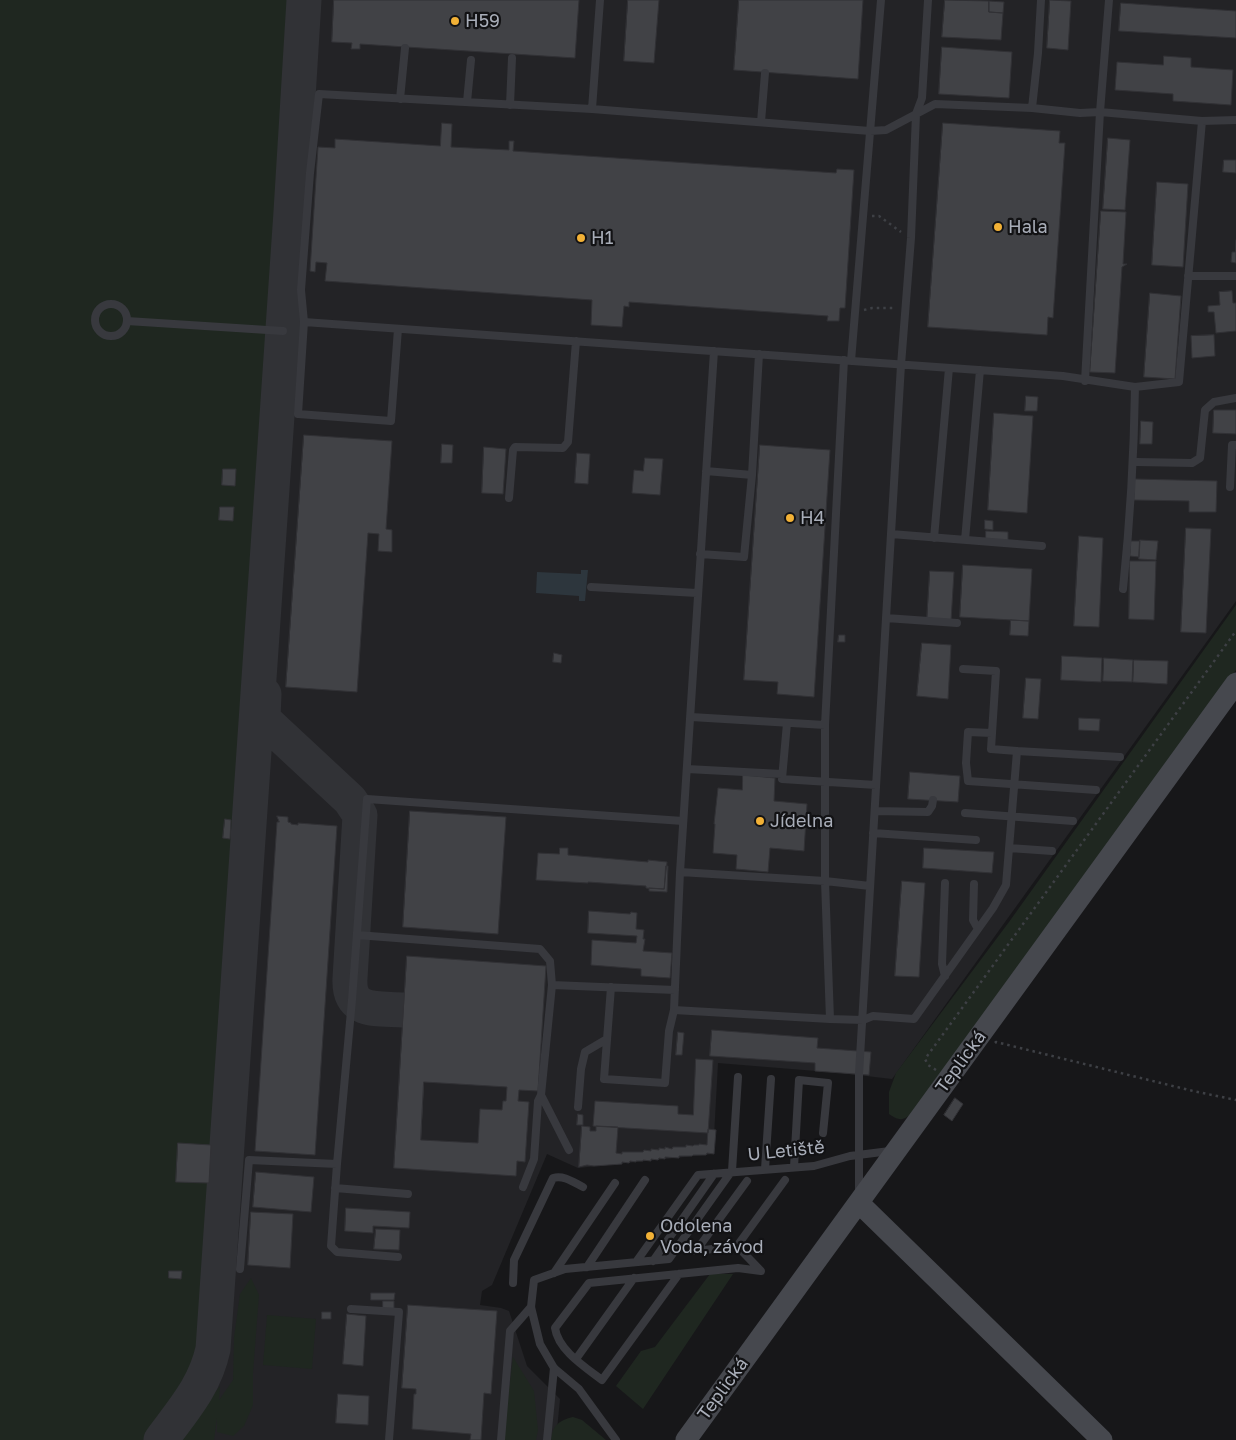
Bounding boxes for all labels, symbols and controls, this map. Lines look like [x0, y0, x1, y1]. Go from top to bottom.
place label: H59 [465, 10, 500, 32]
marker: H59 [449, 15, 461, 27]
place label: Hala [1008, 216, 1048, 238]
marker: Hala [992, 221, 1004, 233]
place label: H1 [591, 227, 613, 249]
marker: H1 [575, 232, 587, 244]
place label: H4 [800, 507, 825, 529]
marker: H4 [784, 512, 796, 524]
place label: Jídelna [770, 810, 833, 832]
marker: Jídelna [754, 815, 766, 827]
street label: Teplická [931, 1027, 991, 1097]
street label: U Letiště [746, 1136, 826, 1166]
place label: Odolena Voda, závod [660, 1215, 763, 1258]
marker: Odolena Voda, závod [644, 1230, 656, 1242]
street label: Teplická [693, 1354, 753, 1424]

